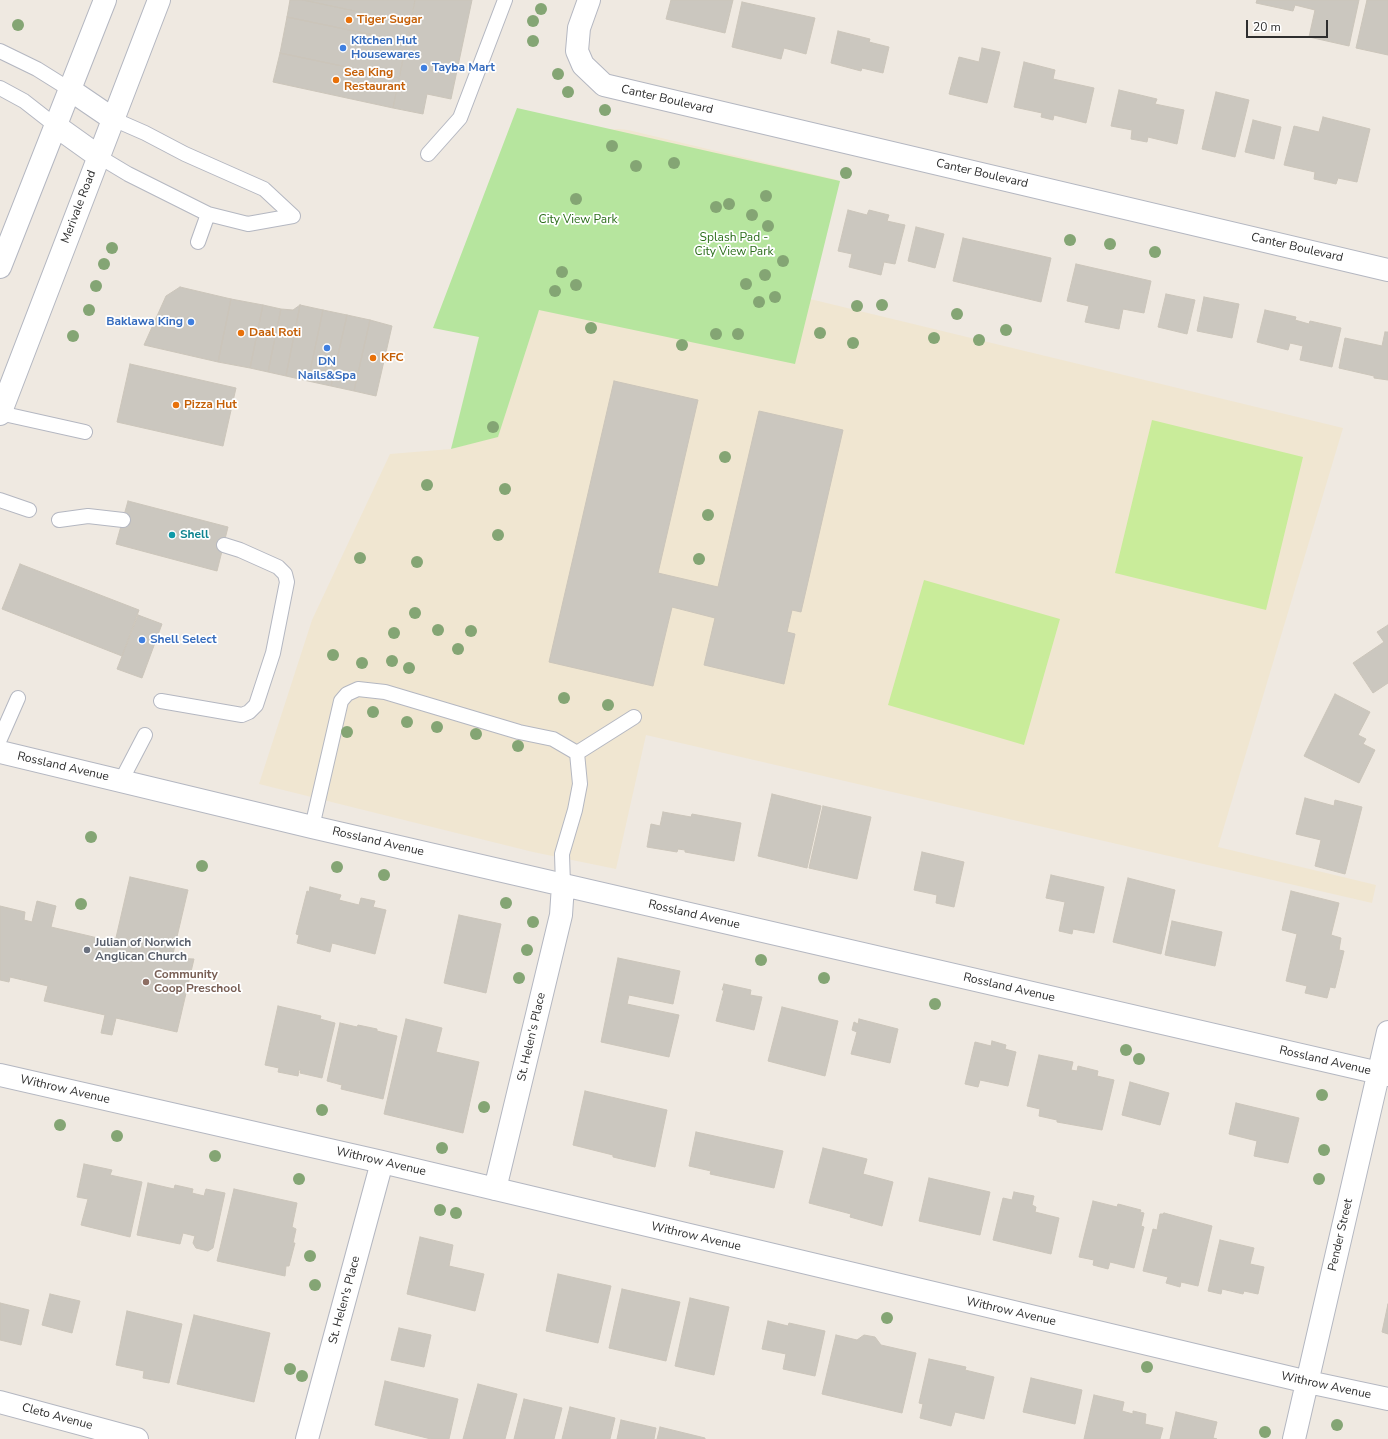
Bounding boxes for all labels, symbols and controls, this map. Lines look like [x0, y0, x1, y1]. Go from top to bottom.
scale bar [1248, 12, 1330, 38]
place label: Tiger Sugar [357, 13, 422, 27]
marker: Tiger Sugar [344, 15, 354, 25]
text: 20 m [1253, 19, 1281, 35]
place label: Kitchen Hut Housewares [351, 34, 420, 62]
marker: Kitchen Hut Housewares [338, 43, 348, 53]
place label: Tayba Mart [432, 61, 495, 75]
marker: Tayba Mart [419, 63, 429, 73]
place label: Sea King Restaurant [344, 66, 405, 94]
marker: Sea King Restaurant [331, 75, 341, 85]
street label: Canter Boulevard [620, 82, 714, 118]
street label: Canter Boulevard [935, 156, 1029, 192]
street label: Merivale Road [58, 168, 100, 246]
park label: City View Park [539, 213, 617, 227]
street label: Canter Boulevard [1250, 230, 1344, 266]
park label: Splash Pad - City View Park [695, 231, 773, 259]
place label: Baklawa King [106, 315, 183, 329]
marker: Baklawa King [186, 317, 196, 327]
place label: Daal Roti [249, 326, 301, 340]
marker: Daal Roti [236, 328, 246, 338]
marker: DN Nails&Spa [322, 343, 332, 353]
place label: KFC [381, 351, 404, 365]
marker: KFC [368, 353, 378, 363]
place label: DN Nails&Spa [298, 355, 356, 383]
place label: Pizza Hut [184, 398, 237, 412]
marker: Pizza Hut [171, 400, 181, 410]
place label: Shell [180, 528, 209, 542]
marker: Shell [167, 530, 177, 540]
place label: Shell Select [150, 633, 217, 647]
marker: Shell Select [137, 635, 147, 645]
street label: Rossland Avenue [16, 749, 110, 785]
street label: Rossland Avenue [331, 824, 425, 860]
street label: Rossland Avenue [647, 897, 741, 933]
place label: Julian of Norwich Anglican Church [95, 936, 191, 964]
marker: Julian of Norwich Anglican Church [82, 945, 92, 955]
place label: Community Coop Preschool [154, 968, 241, 996]
street label: Rossland Avenue [962, 970, 1056, 1006]
marker: Community Coop Preschool [141, 977, 151, 987]
street label: St. Helen's Place [515, 991, 549, 1083]
street label: Rossland Avenue [1278, 1043, 1372, 1079]
street label: Withrow Avenue [19, 1073, 111, 1107]
street label: Withrow Avenue [335, 1145, 427, 1179]
street label: Pender Street [1326, 1197, 1356, 1273]
street label: Withrow Avenue [650, 1220, 742, 1254]
street label: St. Helen's Place [326, 1254, 364, 1346]
street label: Withrow Avenue [965, 1295, 1057, 1329]
street label: Withrow Avenue [1280, 1369, 1372, 1403]
street label: Cleto Avenue [20, 1401, 94, 1433]

